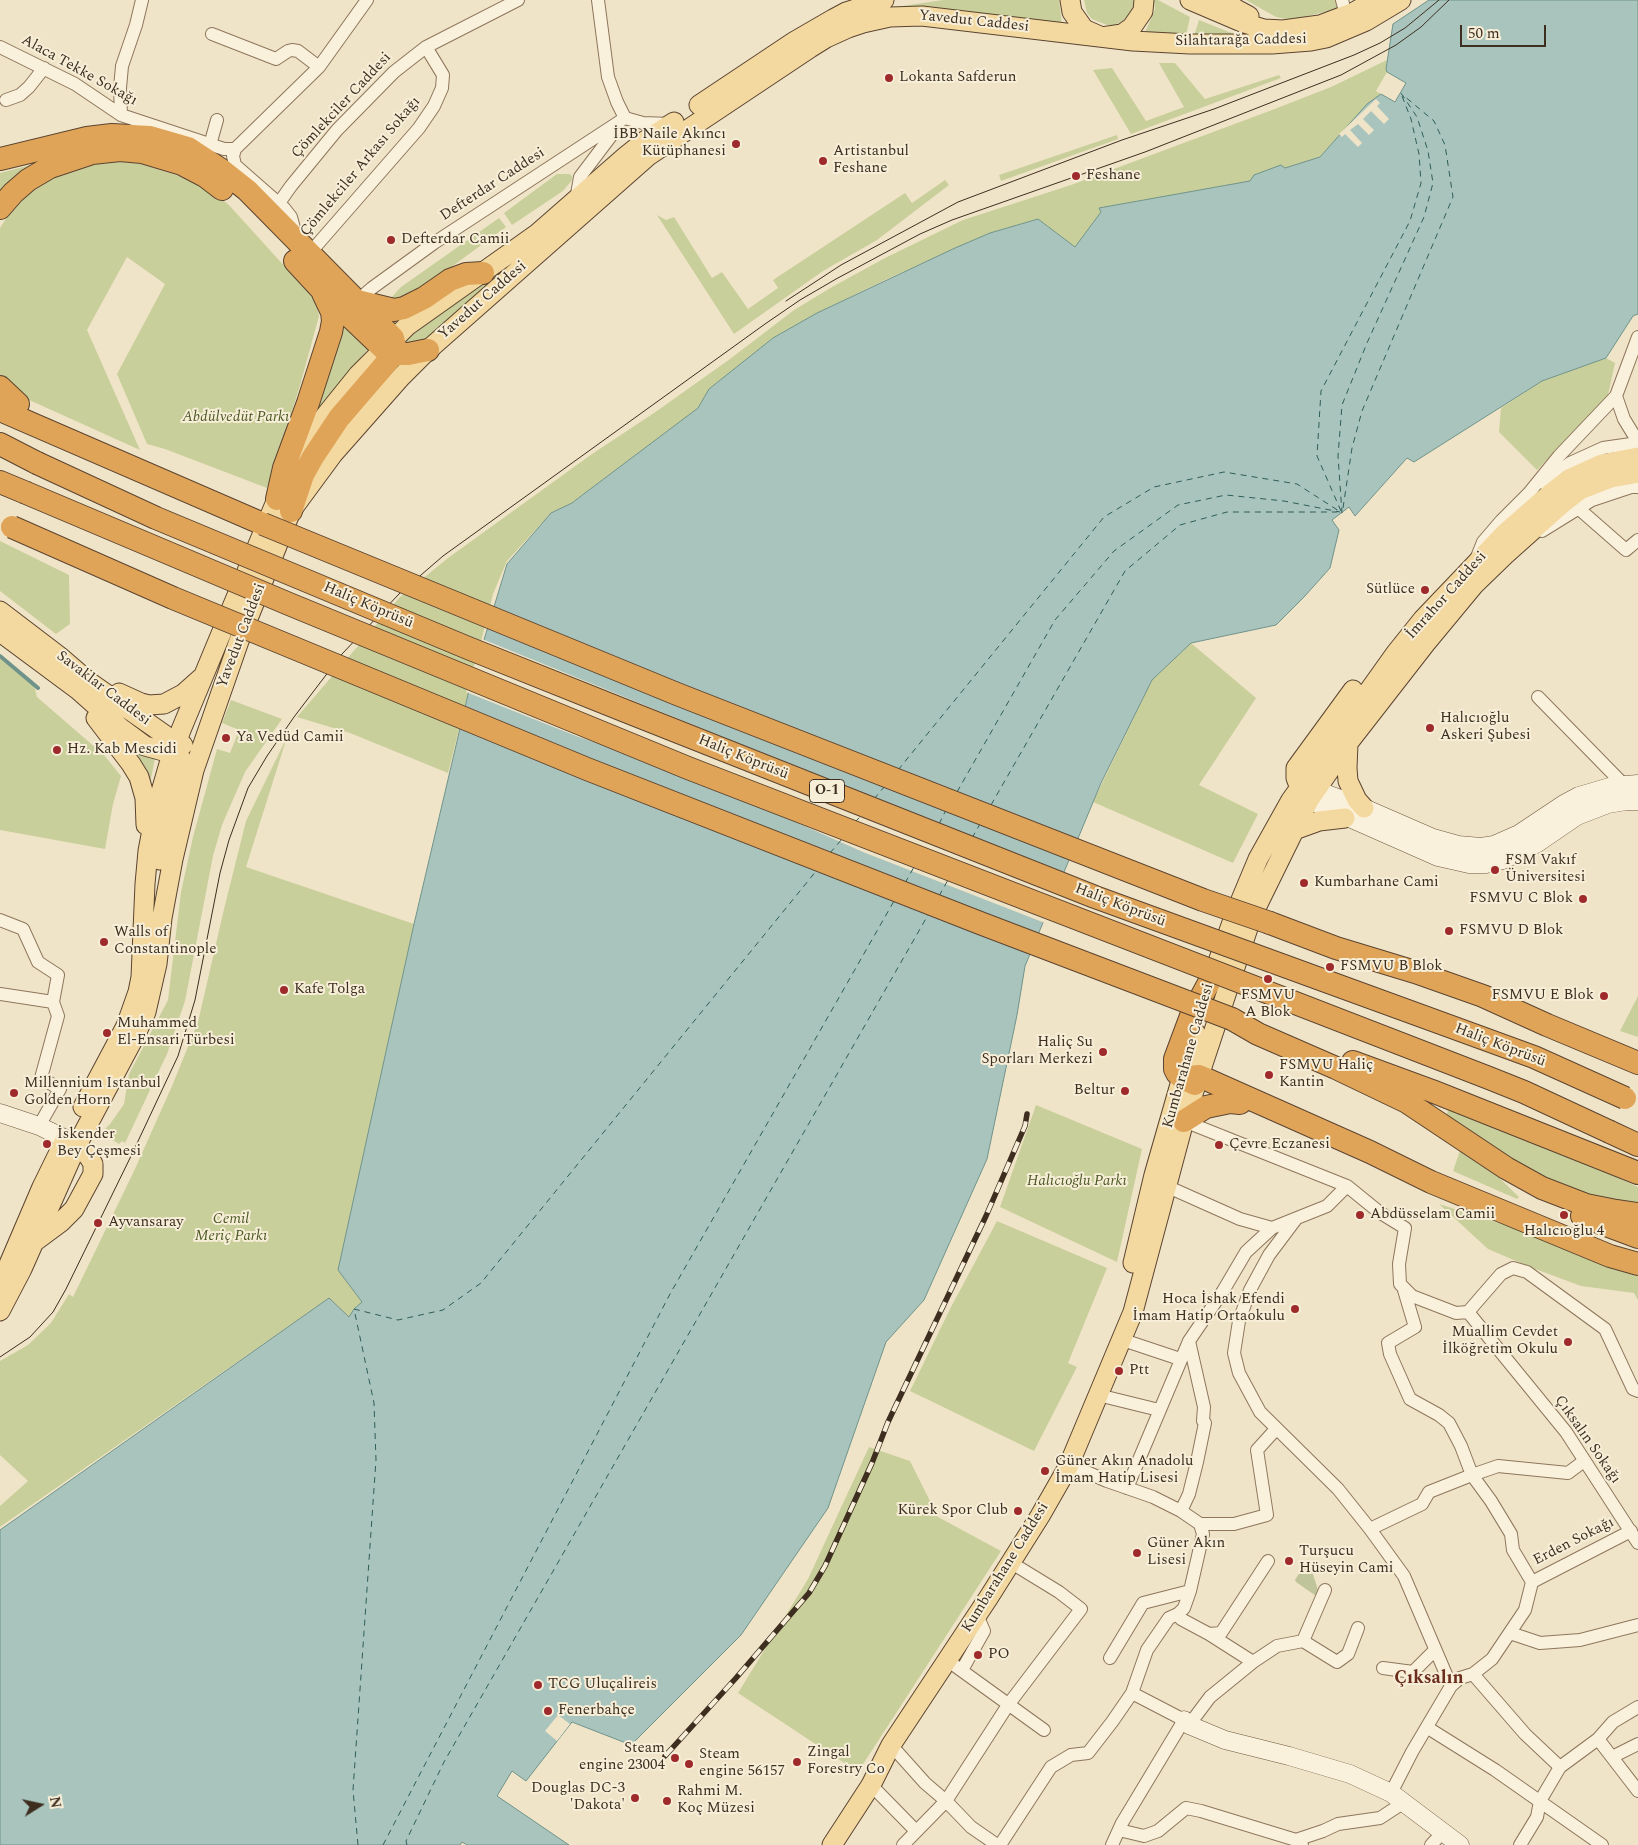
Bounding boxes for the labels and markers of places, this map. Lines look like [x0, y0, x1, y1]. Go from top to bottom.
place label: Lokanta Safderun [899, 69, 1017, 87]
marker: Lokanta Safderun [883, 72, 895, 84]
place label: İBB Naile Akıncı Kütüphanesi [613, 126, 726, 161]
marker: İBB Naile Akıncı Kütüphanesi [730, 138, 742, 150]
place label: Artistanbul Feshane [833, 143, 909, 178]
marker: Artistanbul Feshane [817, 155, 829, 167]
place label: Feshane [1086, 167, 1140, 185]
marker: Feshane [1070, 170, 1082, 182]
place label: Defterdar Camii [401, 231, 509, 249]
marker: Defterdar Camii [385, 234, 397, 246]
place label: Sütlüce [1366, 581, 1415, 599]
marker: Sütlüce [1419, 584, 1431, 596]
place label: Halıcıoğlu Askeri Şubesi [1440, 710, 1531, 745]
marker: Halıcıoğlu Askeri Şubesi [1424, 722, 1436, 734]
place label: Ya Vedüd Camii [236, 729, 344, 747]
marker: Ya Vedüd Camii [220, 732, 232, 744]
place label: Hz. Kab Mescidi [67, 741, 177, 759]
marker: Hz. Kab Mescidi [51, 744, 63, 756]
place label: FSM Vakıf Üniversitesi [1505, 852, 1586, 887]
marker: FSM Vakıf Üniversitesi [1489, 864, 1501, 876]
place label: Kumbarhane Cami [1314, 874, 1439, 892]
marker: Kumbarhane Cami [1298, 877, 1310, 889]
place label: FSMVU C Blok [1469, 890, 1573, 908]
marker: FSMVU C Blok [1577, 893, 1589, 905]
place label: FSMVU D Blok [1459, 922, 1563, 940]
place label: Walls of Constantinople [114, 924, 216, 959]
marker: FSMVU D Blok [1443, 925, 1455, 937]
marker: Walls of Constantinople [98, 936, 110, 948]
place label: FSMVU B Blok [1340, 958, 1443, 976]
marker: FSMVU B Blok [1324, 961, 1336, 973]
marker: FSMVU A Blok [1262, 973, 1274, 985]
place label: Kafe Tolga [294, 981, 365, 999]
marker: Kafe Tolga [278, 984, 290, 996]
place label: FSMVU A Blok [1241, 987, 1295, 1022]
place label: FSMVU E Blok [1491, 987, 1594, 1005]
marker: FSMVU E Blok [1598, 990, 1610, 1002]
place label: Muhammed El-Ensari Türbesi [117, 1015, 235, 1050]
marker: Muhammed El-Ensari Türbesi [101, 1027, 113, 1039]
place label: Haliç Su Sporları Merkezi [981, 1034, 1093, 1069]
marker: Haliç Su Sporları Merkezi [1097, 1046, 1109, 1058]
place label: FSMVU Haliç Kantin [1279, 1057, 1373, 1092]
marker: FSMVU Haliç Kantin [1263, 1069, 1275, 1081]
place label: Millennium Istanbul Golden Horn [24, 1075, 161, 1110]
place label: Beltur [1074, 1082, 1115, 1100]
marker: Beltur [1119, 1085, 1131, 1097]
marker: Millennium Istanbul Golden Horn [8, 1087, 20, 1099]
place label: İskender Bey Çeşmesi [57, 1126, 141, 1161]
place label: Çevre Eczanesi [1229, 1136, 1330, 1154]
marker: İskender Bey Çeşmesi [41, 1138, 53, 1150]
marker: Çevre Eczanesi [1213, 1139, 1225, 1151]
place label: Abdüsselam Camii [1370, 1206, 1495, 1224]
marker: Abdüsselam Camii [1354, 1209, 1366, 1221]
marker: Halıcıoğlu 4 [1558, 1209, 1570, 1221]
place label: Ayvansaray [108, 1214, 183, 1232]
marker: Ayvansaray [92, 1217, 104, 1229]
place label: Halıcıoğlu 4 [1524, 1223, 1604, 1241]
place label: Hoca İshak Efendi İmam Hatip Ortaokulu [1132, 1291, 1285, 1326]
marker: Hoca İshak Efendi İmam Hatip Ortaokulu [1289, 1303, 1301, 1315]
place label: Muallim Cevdet İlköğretim Okulu [1442, 1324, 1558, 1359]
marker: Muallim Cevdet İlköğretim Okulu [1562, 1336, 1574, 1348]
place label: Ptt [1129, 1362, 1149, 1380]
marker: Ptt [1113, 1365, 1125, 1377]
place label: Güner Akın Anadolu İmam Hatip Lisesi [1055, 1453, 1194, 1488]
marker: Güner Akın Anadolu İmam Hatip Lisesi [1039, 1465, 1051, 1477]
place label: Kürek Spor Club [897, 1502, 1008, 1520]
marker: Kürek Spor Club [1012, 1505, 1024, 1517]
place label: Güner Akın Lisesi [1147, 1535, 1225, 1570]
place label: Turşucu Hüseyin Cami [1299, 1543, 1393, 1578]
marker: Güner Akın Lisesi [1131, 1547, 1143, 1559]
marker: Turşucu Hüseyin Cami [1283, 1555, 1295, 1567]
place label: PO [988, 1646, 1010, 1664]
marker: PO [972, 1649, 984, 1661]
place label: TCG Uluçalireis [548, 1676, 657, 1694]
marker: TCG Uluçalireis [532, 1679, 544, 1691]
place label: Fenerbahçe [558, 1702, 635, 1720]
marker: Fenerbahçe [542, 1705, 554, 1717]
place label: Steam engine 23004 [579, 1740, 665, 1775]
place label: Zingal Forestry Co [807, 1744, 885, 1779]
place label: Steam engine 56157 [699, 1746, 785, 1781]
marker: Steam engine 23004 [669, 1752, 681, 1764]
marker: Zingal Forestry Co [791, 1756, 803, 1768]
marker: Steam engine 56157 [683, 1758, 695, 1770]
place label: Douglas DC-3 'Dakota' [531, 1780, 625, 1815]
place label: Rahmi M. Koç Müzesi [677, 1783, 755, 1818]
marker: Douglas DC-3 'Dakota' [629, 1792, 641, 1804]
marker: Rahmi M. Koç Müzesi [661, 1795, 673, 1807]

